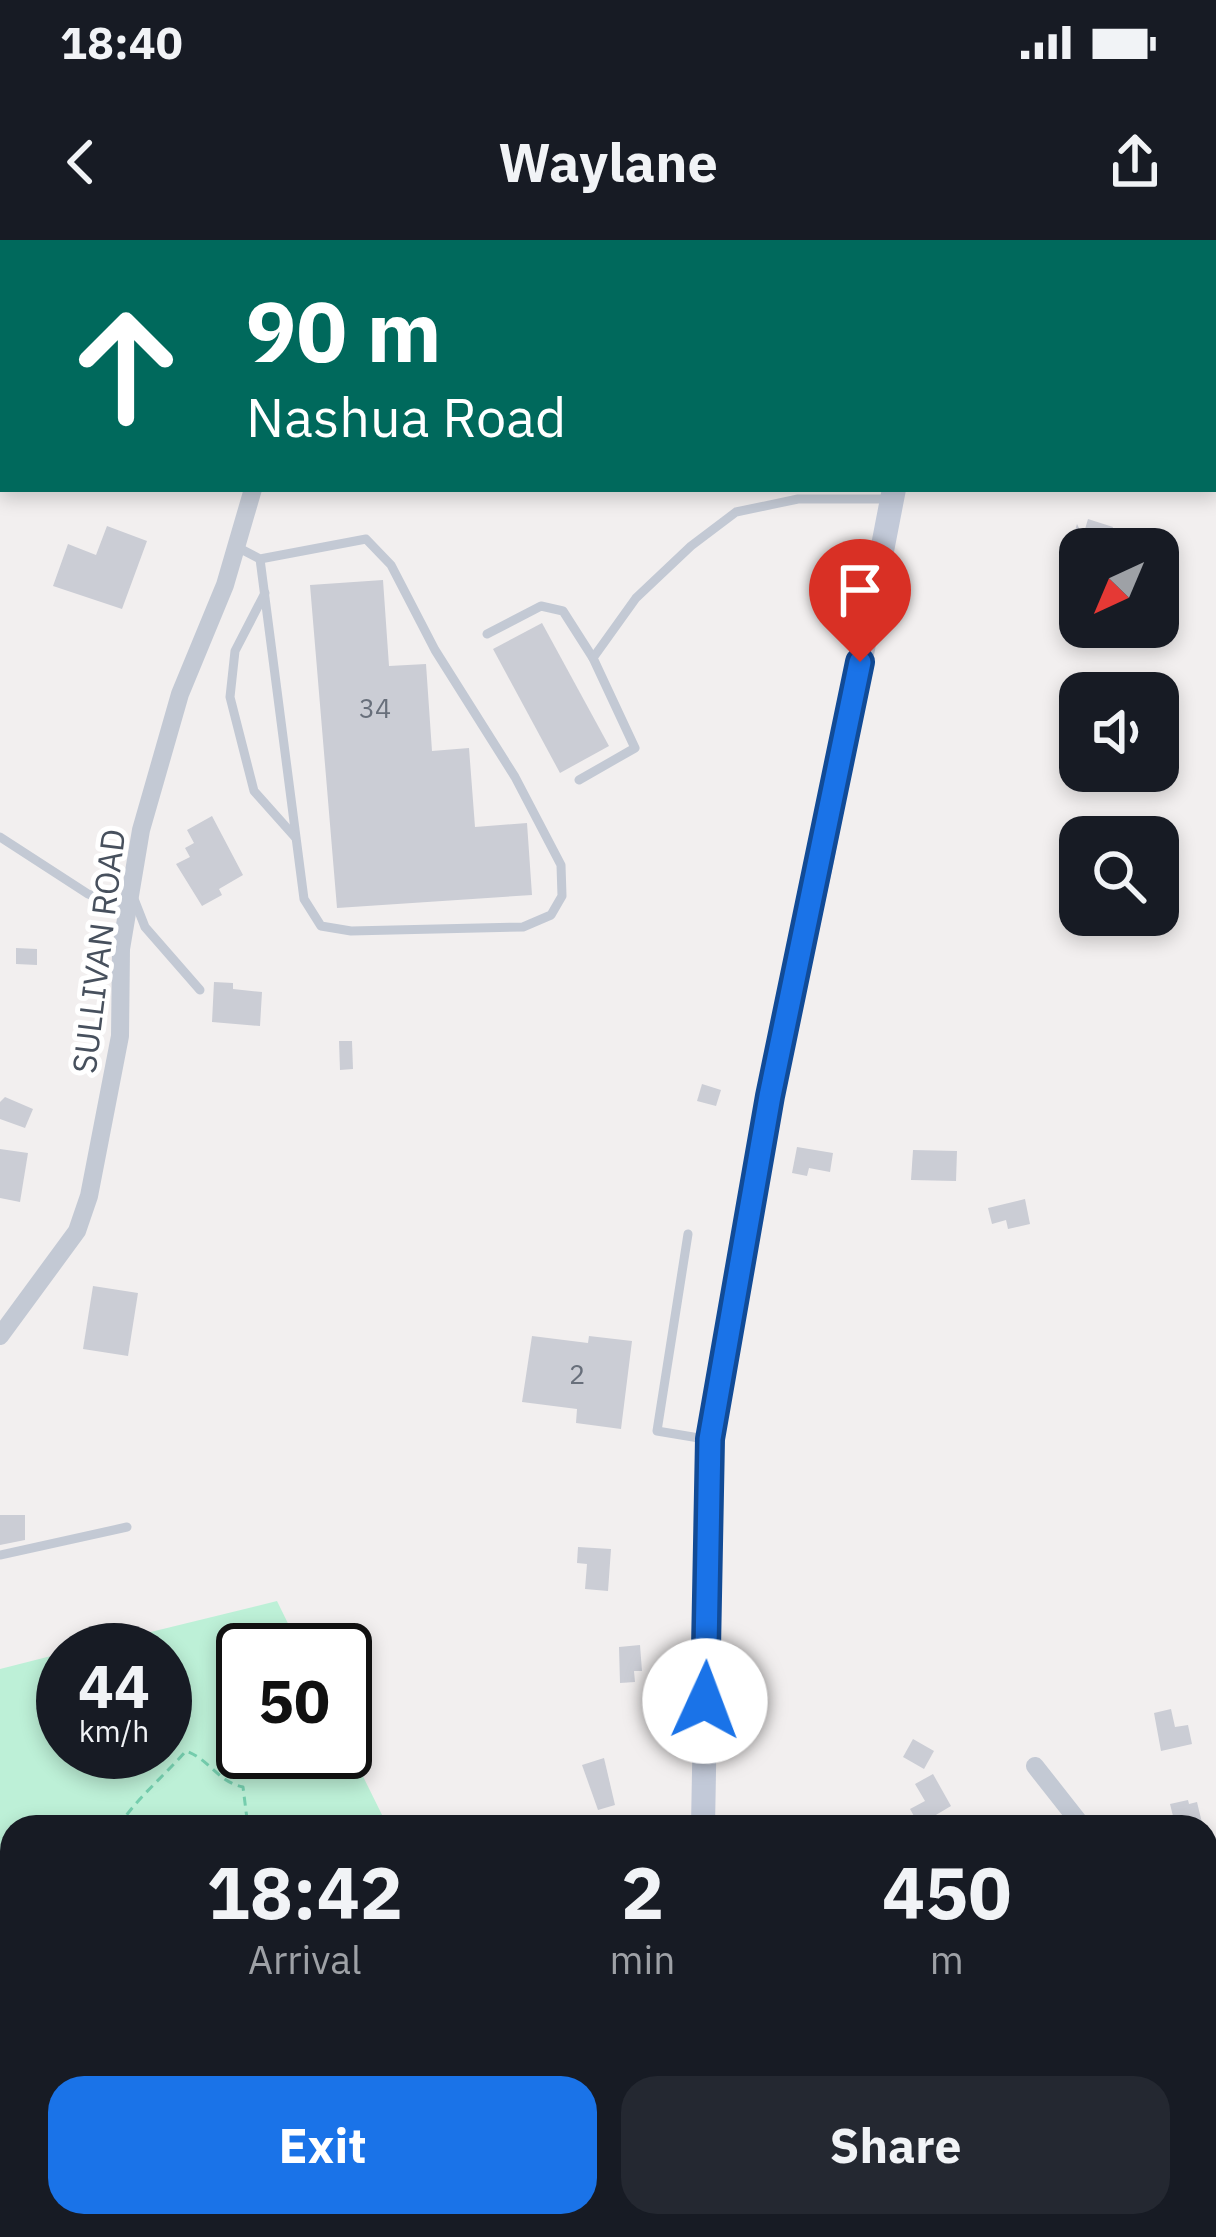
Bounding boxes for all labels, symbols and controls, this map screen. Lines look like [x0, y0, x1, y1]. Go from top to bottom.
text: 18:40 [60, 13, 183, 71]
text: Waylane [498, 127, 718, 197]
icon: back [48, 129, 114, 195]
icon: share [1102, 129, 1168, 195]
text: 90 m [246, 276, 442, 385]
icon: ahead [48, 288, 204, 444]
text: Nashua Road [246, 382, 566, 452]
north arrow [1059, 528, 1179, 648]
map controls [1059, 528, 1179, 936]
pin [809, 539, 911, 662]
icon: arrive [827, 557, 893, 623]
button: sound [1059, 672, 1179, 792]
house number: 34 [359, 690, 391, 725]
button: search [1059, 816, 1179, 936]
street label: SULLIVAN ROAD [62, 826, 134, 1076]
house number: 2 [569, 1356, 585, 1391]
speed limit sign: 50 [216, 1623, 372, 1779]
position arrow [642, 1638, 768, 1764]
text: 44 [78, 1646, 150, 1725]
text: km/h [79, 1711, 149, 1750]
text: 18:42 [206, 1845, 403, 1939]
text: 2 [621, 1845, 664, 1939]
text: 450 [882, 1845, 1012, 1939]
text: Arrival [248, 1934, 362, 1985]
text: min [610, 1934, 675, 1985]
text: m [930, 1934, 964, 1985]
button: Exit [48, 2076, 597, 2214]
button: Share [621, 2076, 1170, 2214]

